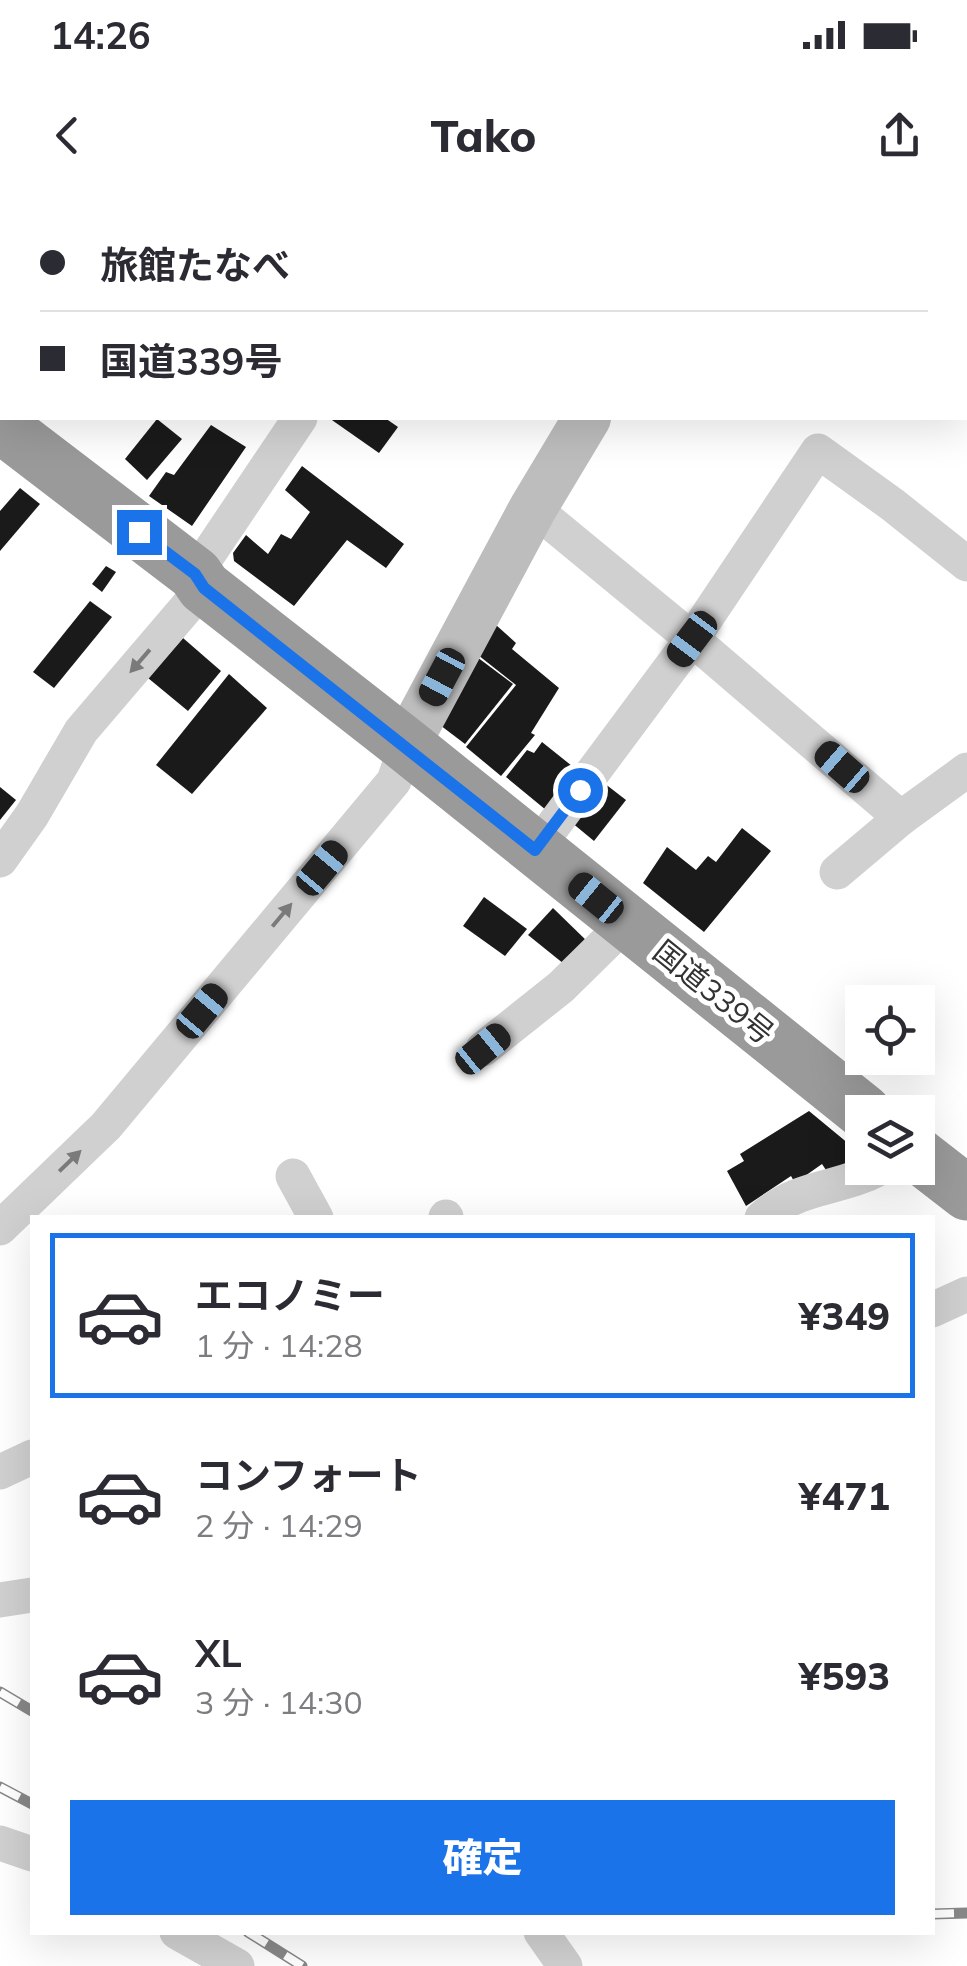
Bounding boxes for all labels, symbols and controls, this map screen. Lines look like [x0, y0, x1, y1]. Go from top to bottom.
text: 14:26 [50, 11, 151, 59]
text: Tako [431, 107, 536, 163]
icon: back [40, 108, 95, 163]
icon: share [872, 108, 927, 163]
text: 旅館たなべ [100, 241, 290, 289]
text: 国道339号 [100, 337, 282, 385]
route end [117, 510, 162, 555]
car [662, 606, 722, 672]
car [415, 643, 469, 711]
one-way arrow [130, 649, 152, 674]
car [810, 736, 874, 798]
route start [558, 768, 603, 813]
car [291, 835, 353, 901]
car [563, 867, 629, 929]
one-way arrow [271, 902, 292, 927]
street label: 国道339号 [646, 932, 782, 1052]
car [171, 978, 233, 1044]
map controls [845, 985, 935, 1185]
button: locate [845, 985, 935, 1075]
car [450, 1018, 516, 1080]
button: layers [845, 1095, 935, 1185]
one-way arrow [58, 1149, 82, 1173]
icon: car [75, 1271, 165, 1361]
text: エコノミー [195, 1271, 385, 1319]
text: ¥349 [799, 1292, 890, 1340]
text: 1 分 · 14:28 [195, 1325, 363, 1365]
icon: car [75, 1451, 165, 1541]
text: コンフォート [195, 1451, 422, 1499]
text: ¥471 [799, 1472, 890, 1520]
text: 2 分 · 14:29 [195, 1505, 363, 1545]
text: XL [195, 1629, 242, 1677]
icon: car [75, 1631, 165, 1721]
text: ¥593 [799, 1652, 890, 1700]
text: 3 分 · 14:30 [195, 1682, 363, 1722]
button: 確定 [70, 1800, 895, 1915]

